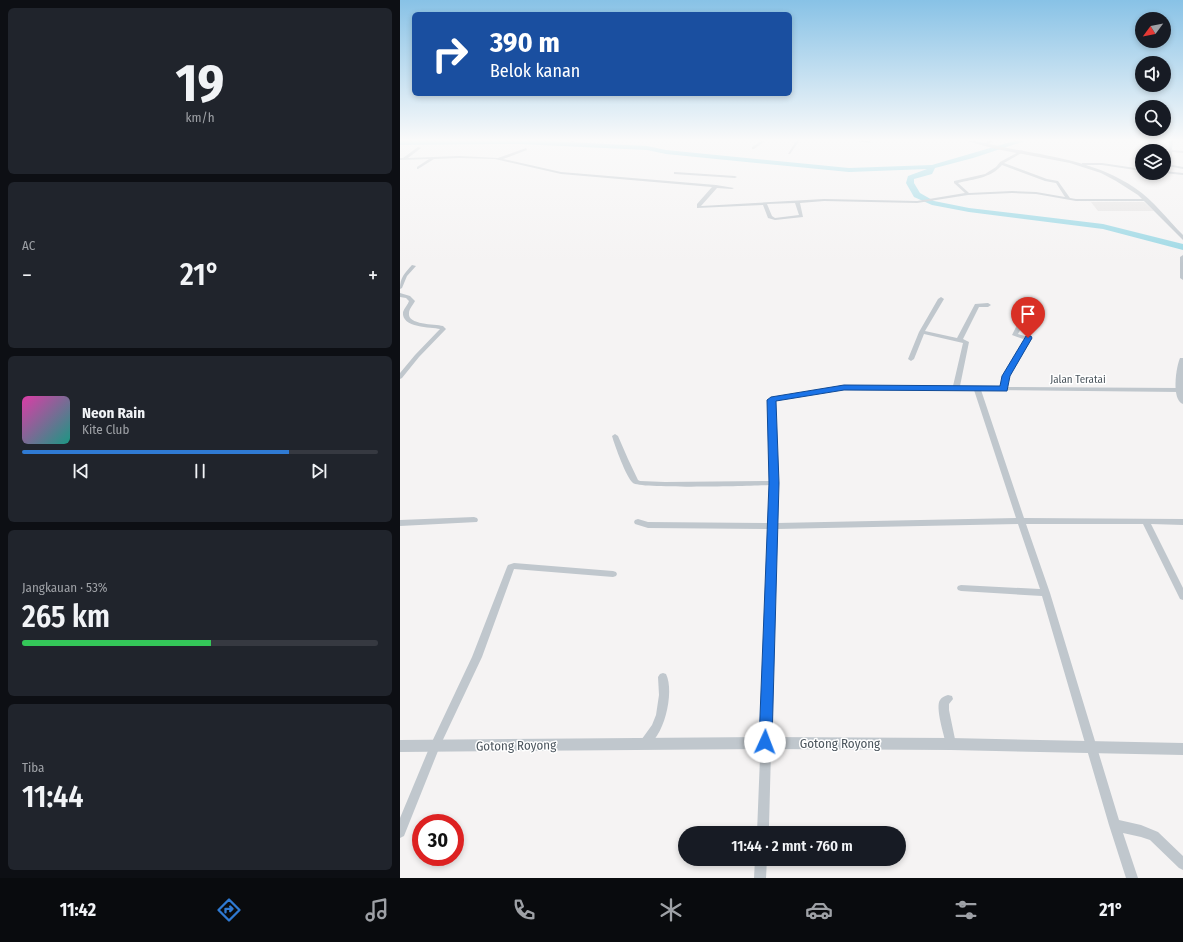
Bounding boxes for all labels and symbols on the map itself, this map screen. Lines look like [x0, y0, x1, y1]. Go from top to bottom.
north arrow [1135, 12, 1171, 48]
pin [1011, 297, 1045, 338]
street label: Jalan Teratai [1050, 373, 1106, 386]
position arrow [744, 721, 786, 763]
street label: Gotong Royong [800, 736, 881, 751]
street label: Gotong Royong [476, 737, 557, 754]
speed limit sign: 30 [412, 814, 464, 866]

